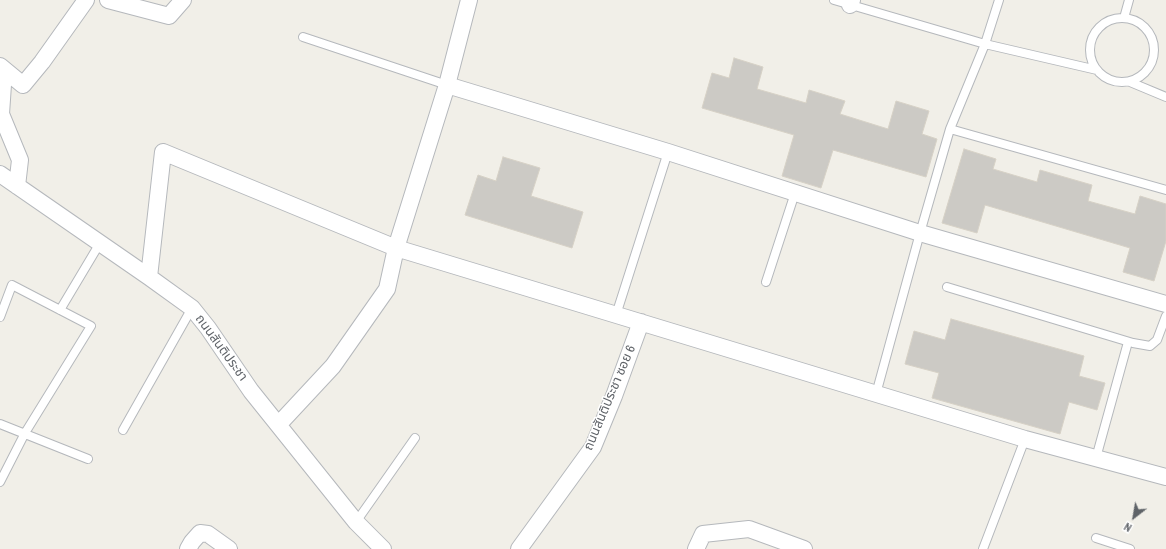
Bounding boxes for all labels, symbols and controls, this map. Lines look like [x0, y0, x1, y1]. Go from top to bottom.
street label: ถนนสันติประชา [192, 312, 250, 384]
street label: ถนนสันติประชา ซอย 6 [581, 343, 639, 453]
north arrow [1114, 497, 1154, 537]
text: N [1121, 520, 1134, 535]

